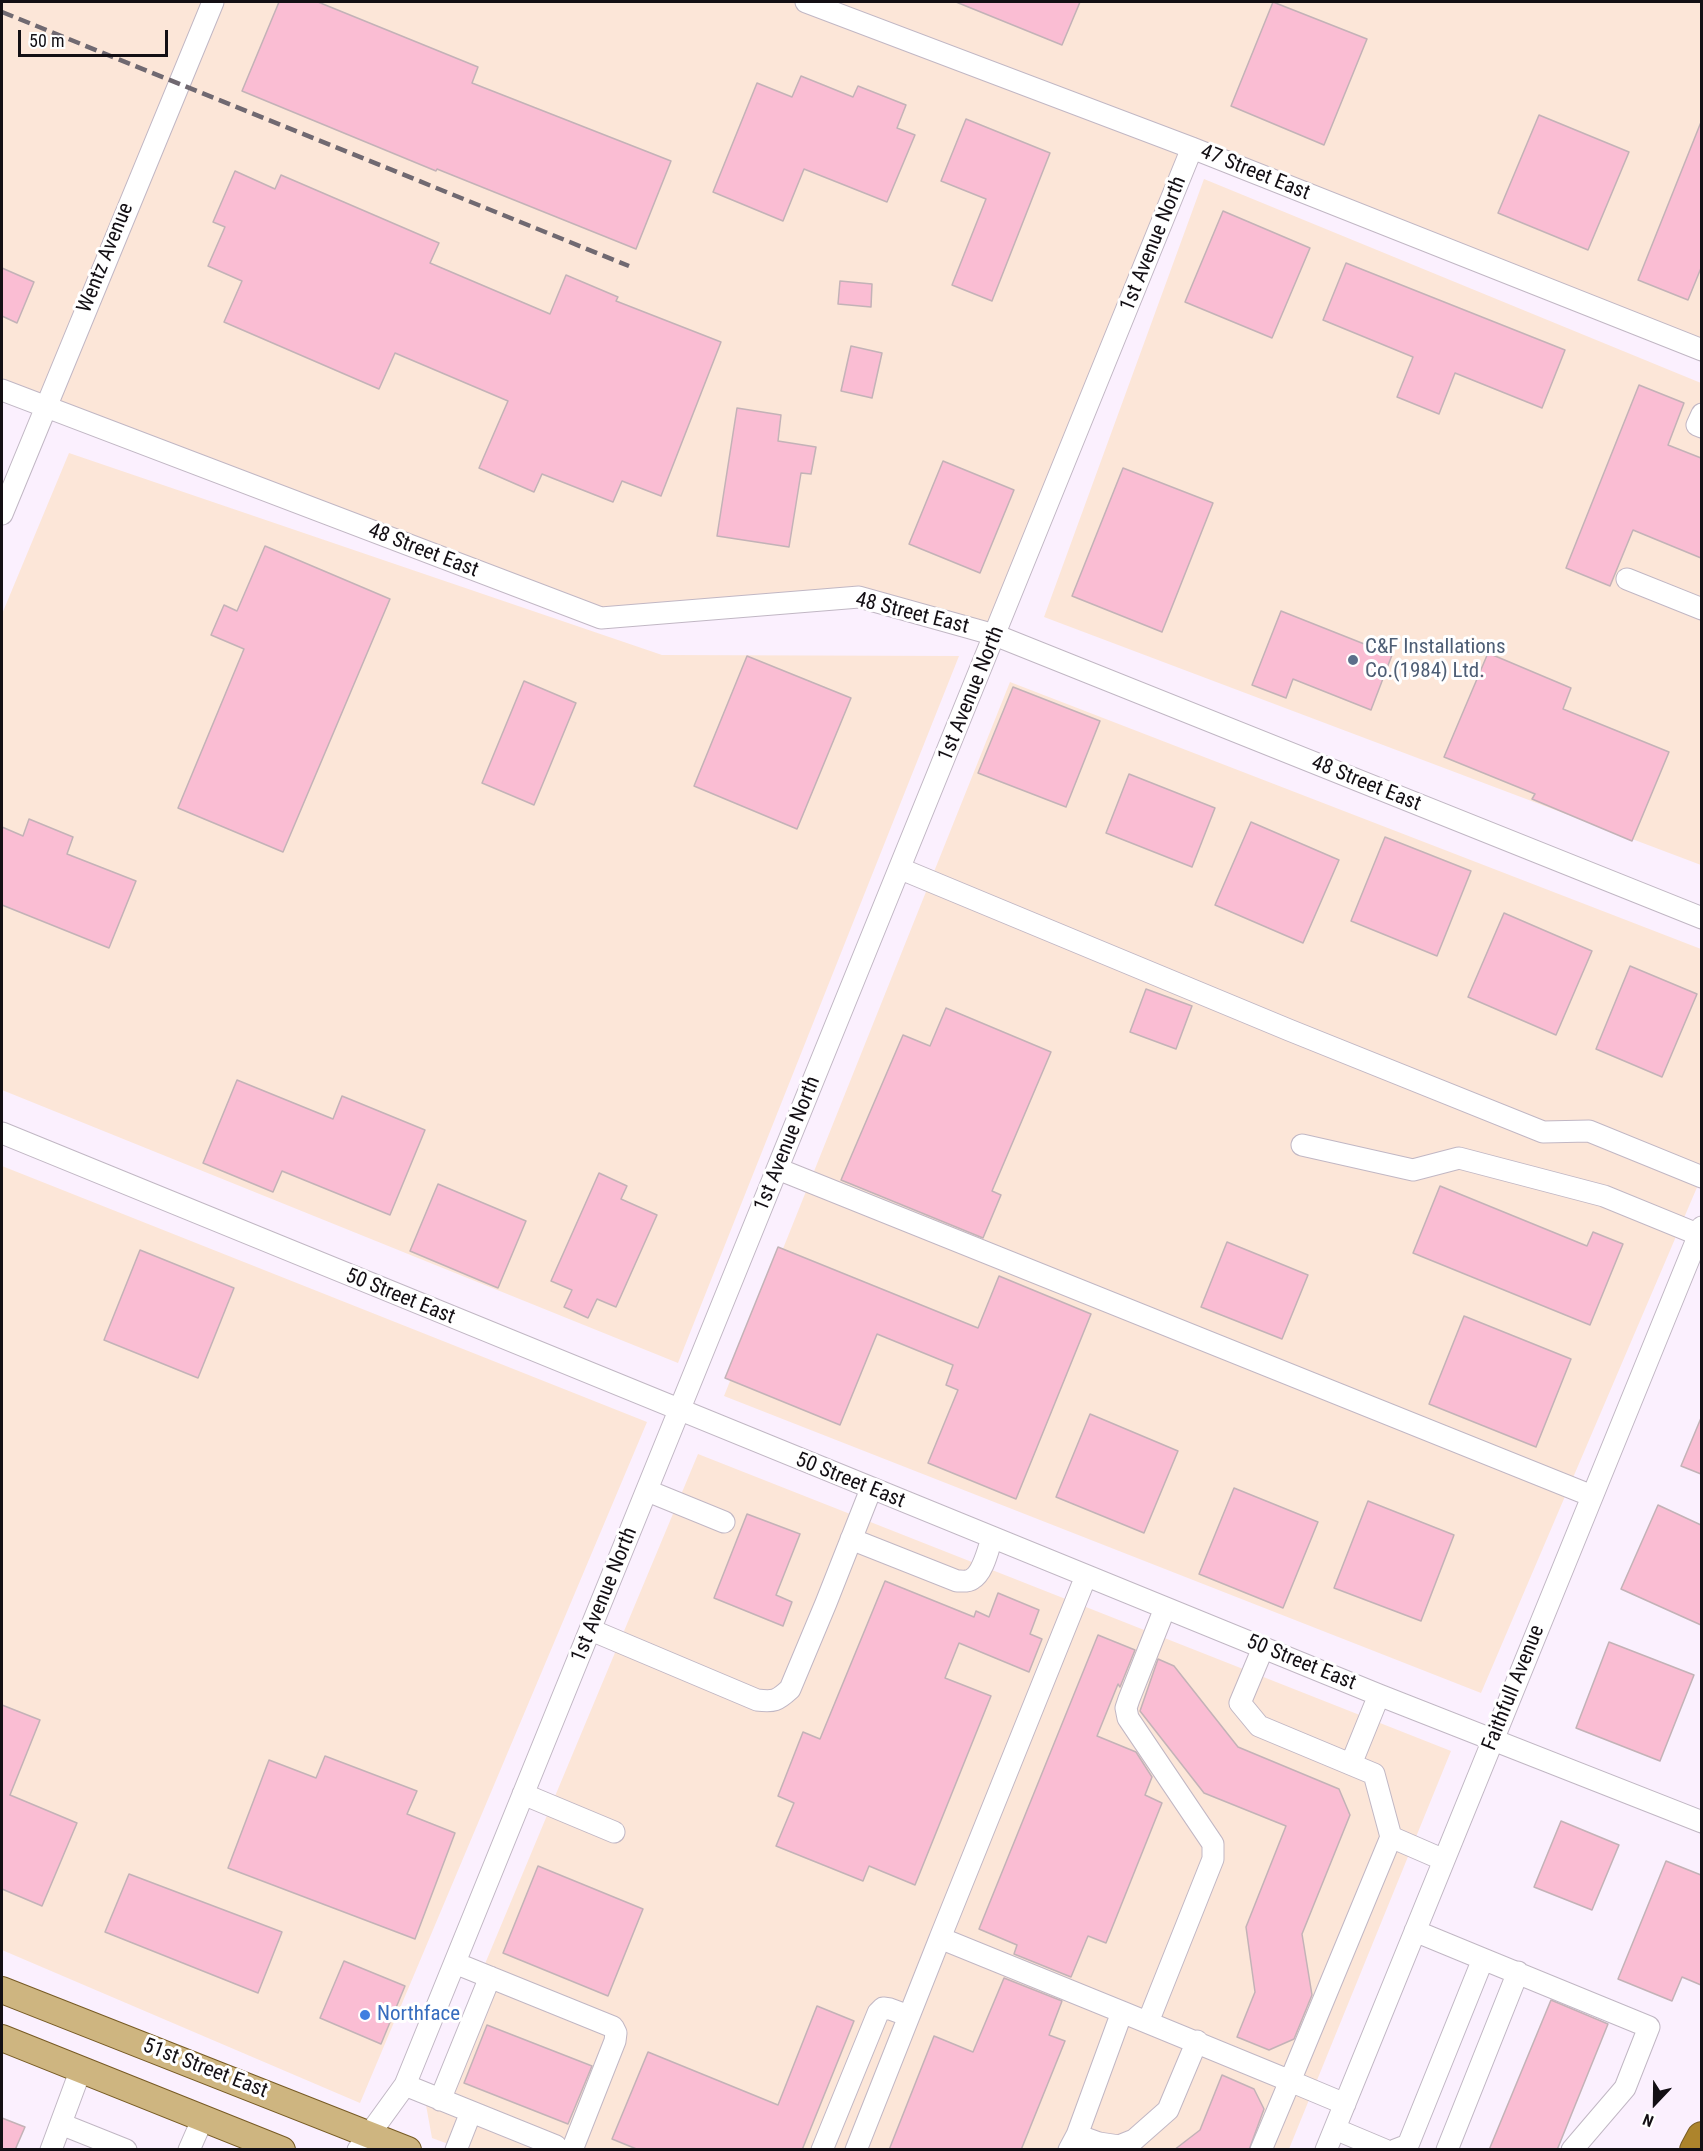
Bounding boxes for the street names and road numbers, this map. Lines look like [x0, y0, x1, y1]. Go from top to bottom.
street label: 47 Street East [1197, 140, 1313, 206]
street label: 1st Avenue North [1116, 173, 1192, 315]
street label: Wentz Avenue [73, 199, 139, 317]
street label: 48 Street East [364, 518, 482, 584]
street label: 48 Street East [853, 588, 971, 640]
street label: 1st Avenue North [934, 623, 1010, 765]
street label: 48 Street East [1308, 751, 1424, 817]
street label: 1st Avenue North [750, 1073, 826, 1215]
street label: 50 Street East [342, 1264, 458, 1330]
street label: 50 Street East [792, 1448, 908, 1514]
street label: 1st Avenue North [567, 1524, 643, 1666]
street label: Faithfull Avenue [1477, 1622, 1551, 1754]
street label: 50 Street East [1243, 1630, 1359, 1696]
street label: 51st Street East [139, 2034, 271, 2104]

